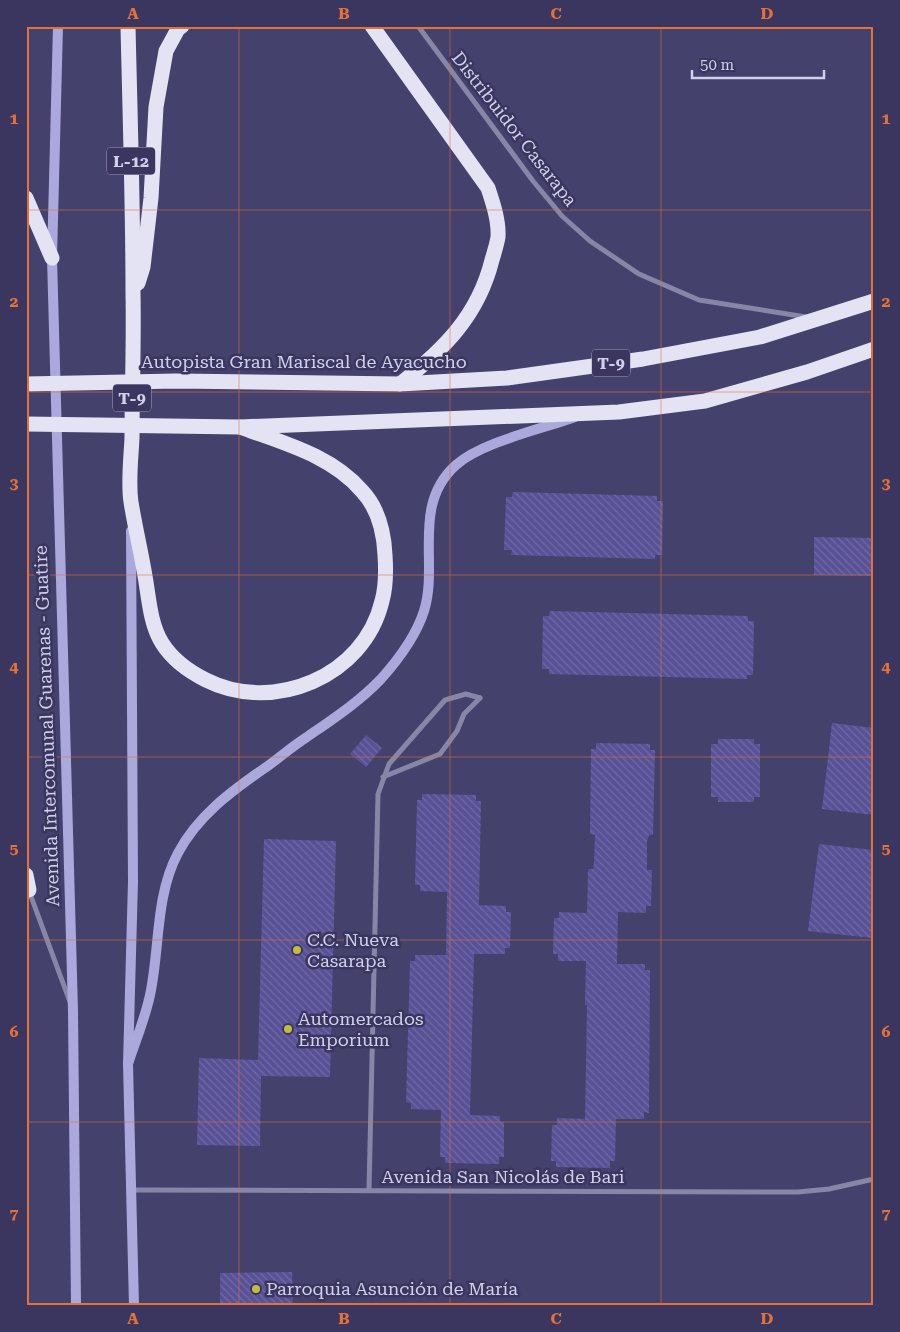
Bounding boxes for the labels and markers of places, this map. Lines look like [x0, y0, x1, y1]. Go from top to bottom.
place label: C.C. Nueva Casarapa [307, 929, 399, 971]
marker: C.C. Nueva Casarapa [291, 944, 303, 956]
place label: Automercados Emporium [298, 1008, 424, 1050]
marker: Automercados Emporium [282, 1023, 294, 1035]
place label: Parroquia Asunción de María [266, 1278, 518, 1299]
marker: Parroquia Asunción de María [250, 1283, 262, 1295]

